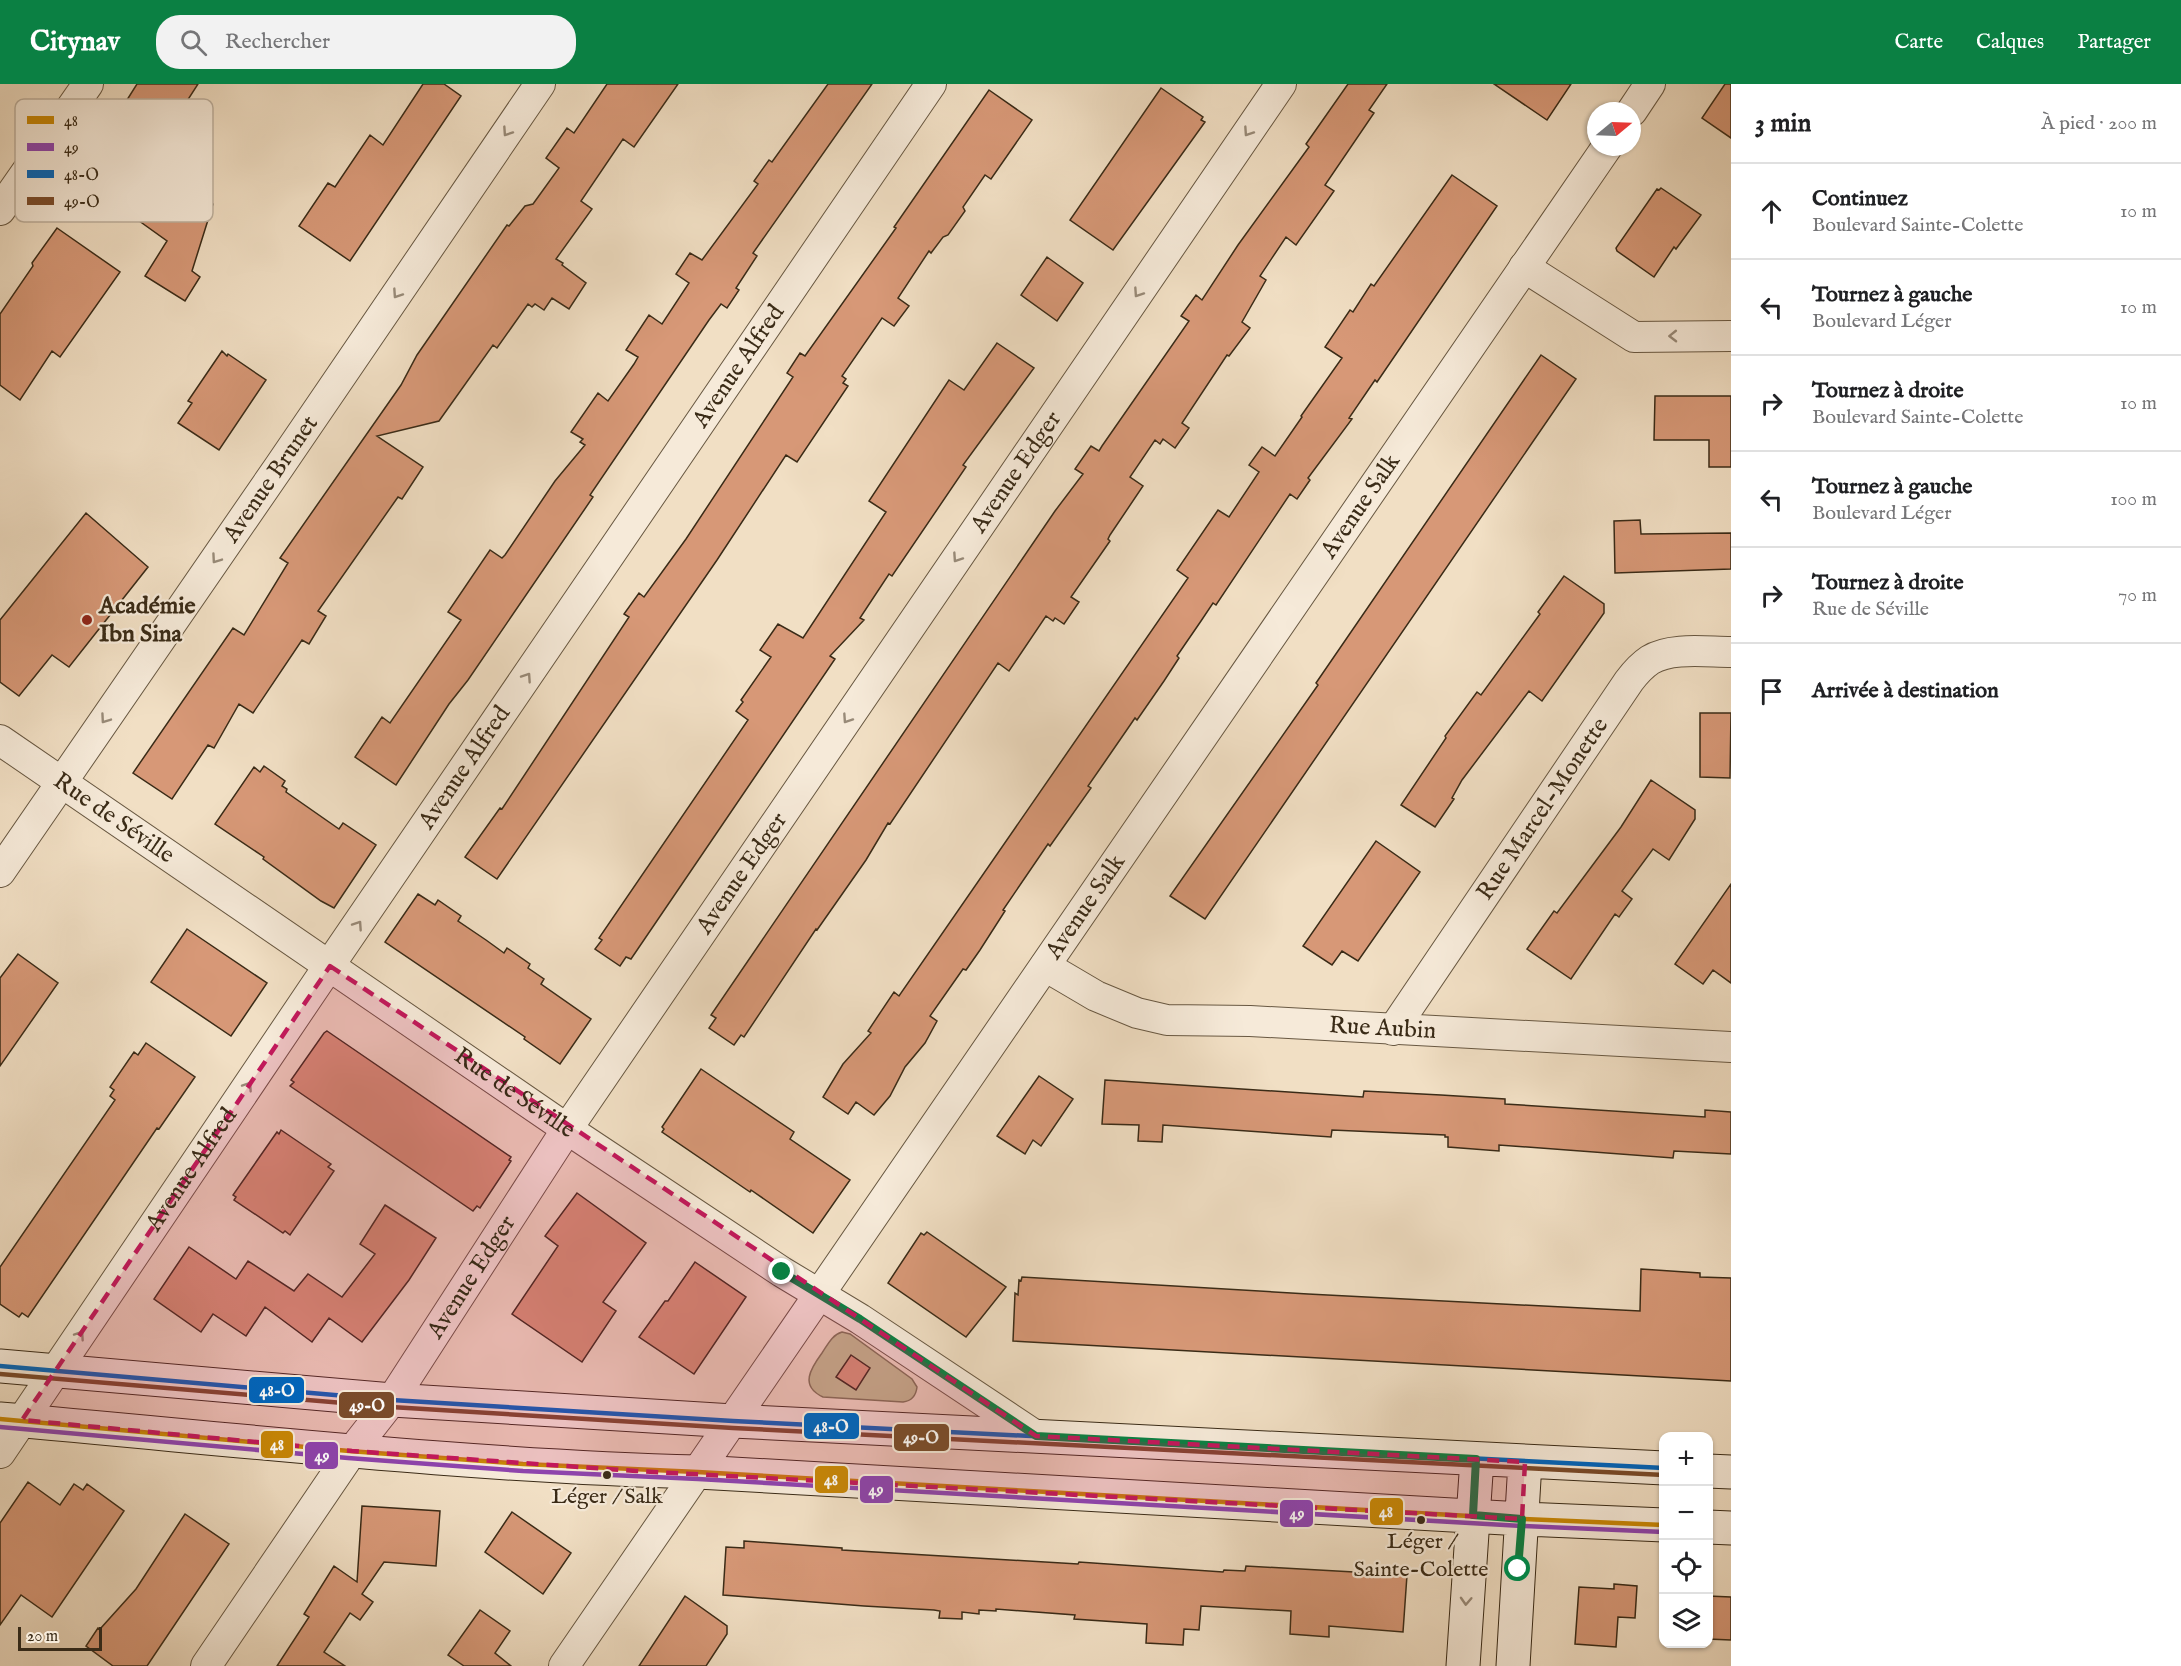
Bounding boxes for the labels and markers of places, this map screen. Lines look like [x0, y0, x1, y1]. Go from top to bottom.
place label: Académie Ibn Sina [98, 591, 196, 650]
marker: Académie Ibn Sina [80, 613, 94, 627]
marker: Léger / Salk [601, 1469, 613, 1481]
place label: Léger / Salk [551, 1483, 663, 1511]
marker: Léger / Sainte-Colette [1415, 1514, 1427, 1526]
place label: Léger / Sainte-Colette [1354, 1528, 1488, 1584]

